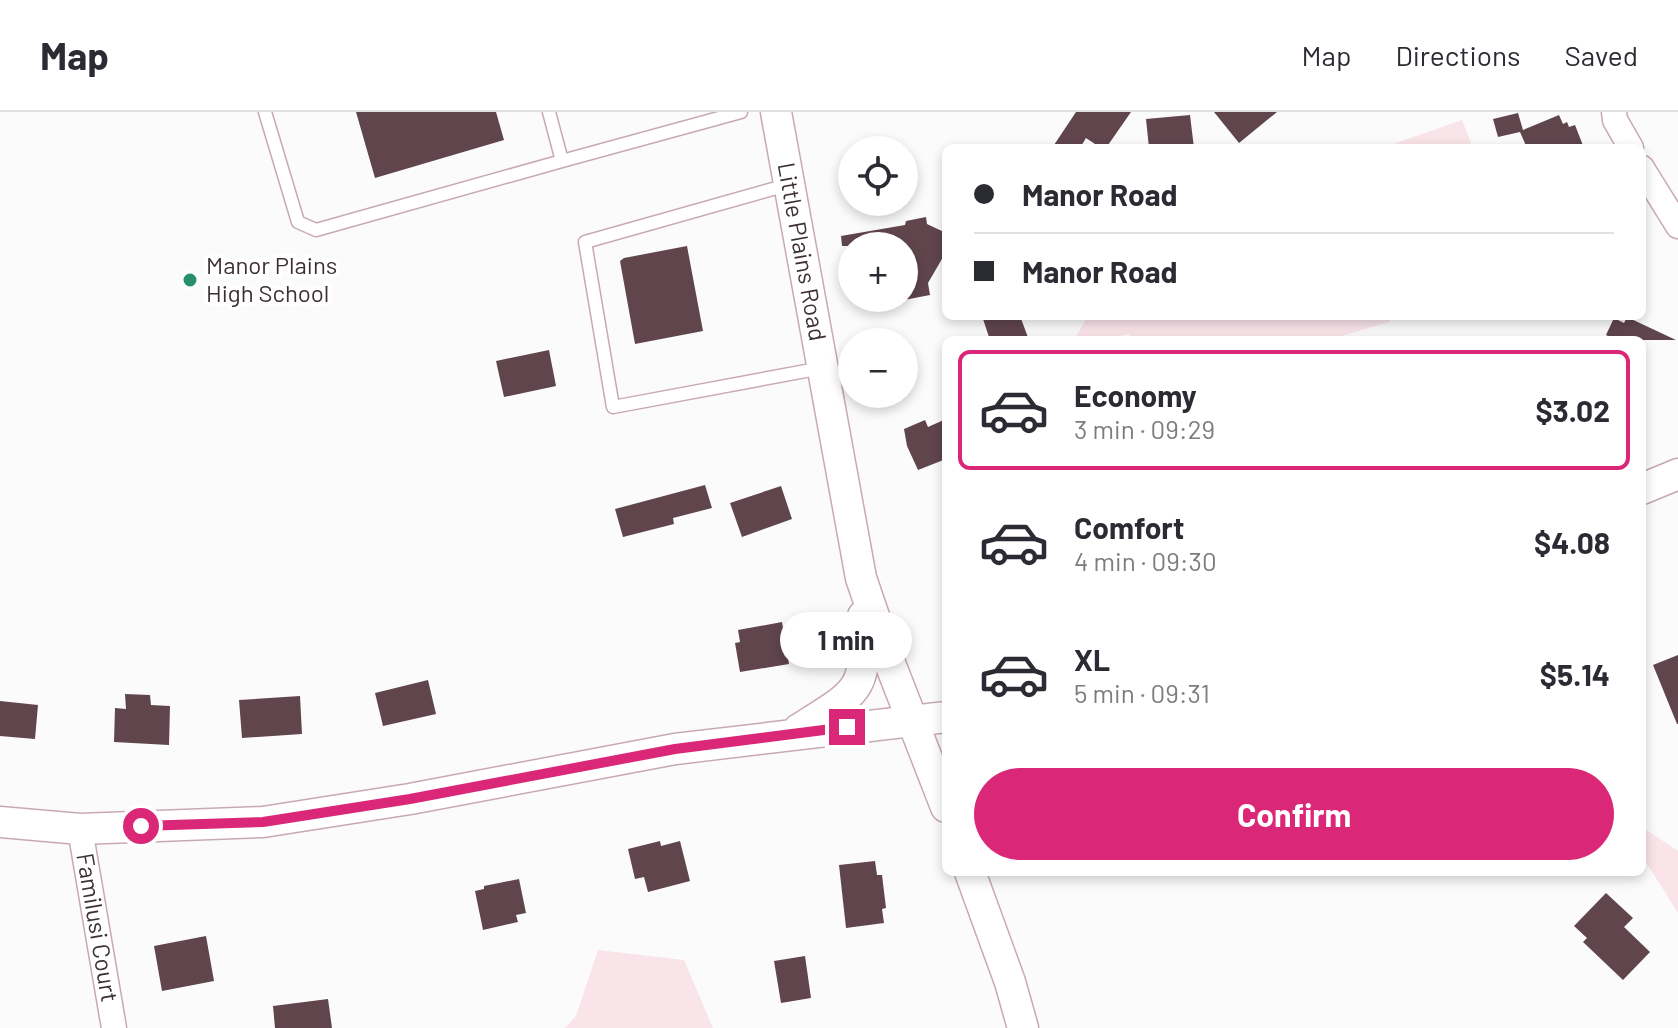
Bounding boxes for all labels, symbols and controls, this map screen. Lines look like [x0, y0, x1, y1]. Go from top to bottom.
text: Map [40, 32, 109, 78]
text: Map [1302, 38, 1351, 72]
text: Directions [1395, 38, 1521, 72]
text: Saved [1565, 38, 1638, 72]
map controls [838, 136, 918, 408]
button: locate [838, 136, 918, 216]
street label: Little Plains Road [772, 160, 833, 343]
text: Manor Road [1022, 176, 1178, 212]
button: + [838, 232, 918, 312]
place label: Manor Plains High School [206, 250, 337, 307]
text: Manor Road [1022, 253, 1178, 289]
marker: Manor Plains High School [181, 271, 199, 289]
button: − [838, 328, 918, 408]
icon: car [978, 374, 1050, 446]
text: Economy [1074, 377, 1197, 413]
text: $3.02 [1535, 392, 1610, 428]
text: 3 min · 09:29 [1074, 413, 1215, 444]
icon: car [978, 506, 1050, 578]
text: Comfort [1074, 509, 1184, 545]
text: $4.08 [1534, 524, 1610, 560]
text: 4 min · 09:30 [1074, 545, 1217, 576]
callout: 1 min [781, 611, 913, 667]
text: 1 min [818, 624, 874, 655]
icon: car [978, 638, 1050, 710]
text: XL [1074, 641, 1110, 677]
text: $5.14 [1540, 656, 1610, 692]
text: 5 min · 09:31 [1074, 677, 1210, 708]
route end [829, 709, 865, 745]
button: Confirm [974, 768, 1614, 860]
route start [123, 808, 159, 844]
street label: Familusi Court [71, 851, 125, 1004]

